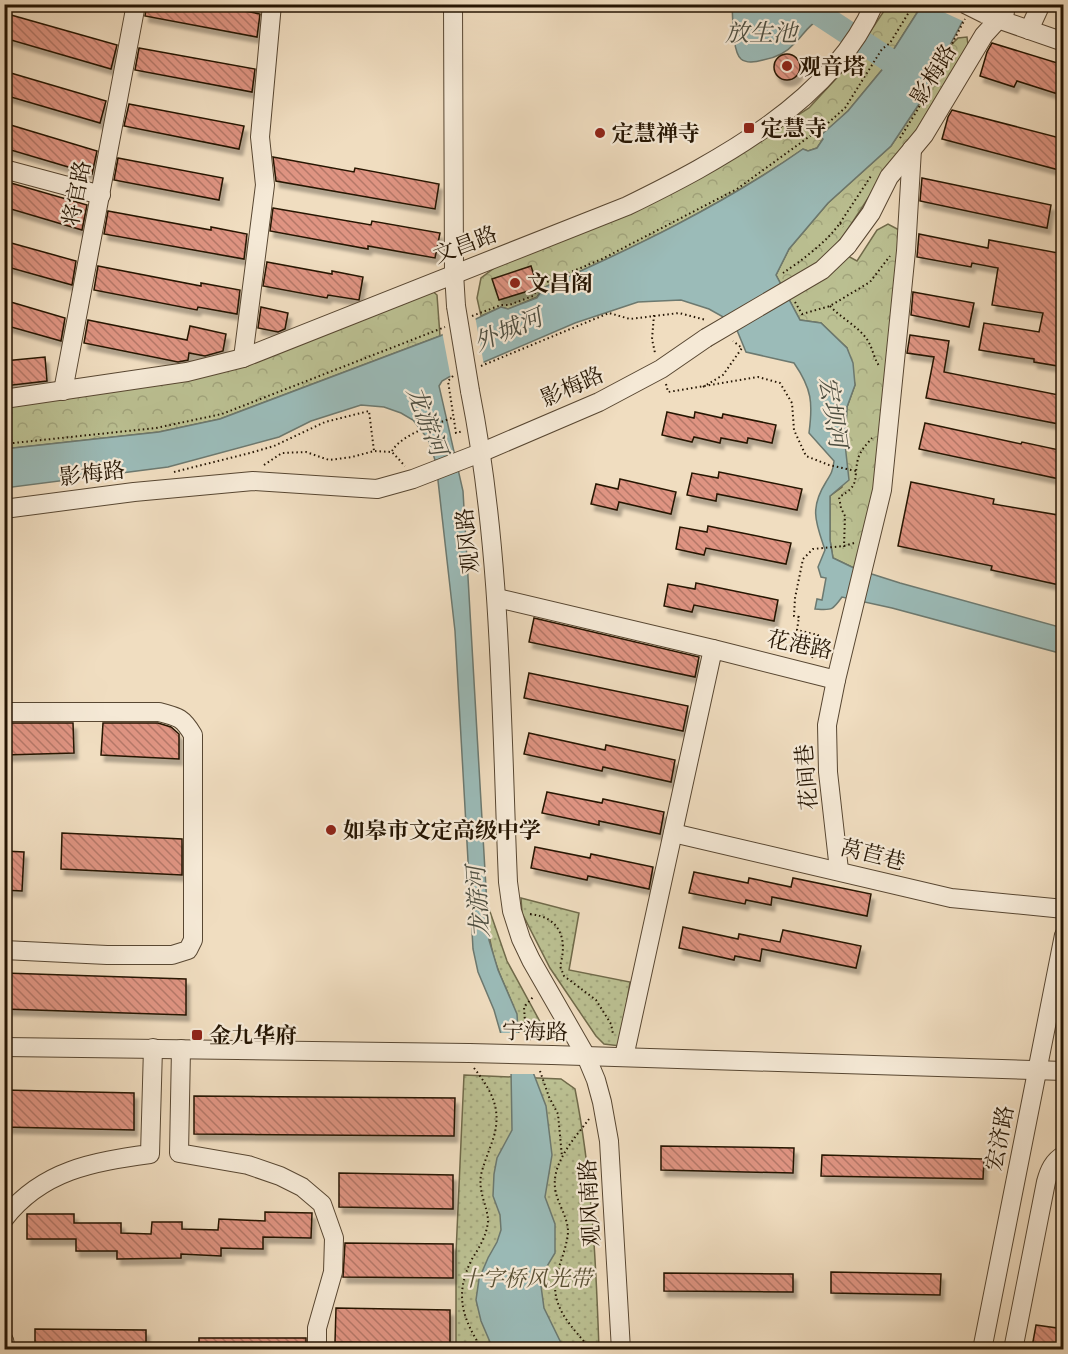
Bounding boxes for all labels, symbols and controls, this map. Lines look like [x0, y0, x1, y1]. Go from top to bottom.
water label: 放生池 [725, 17, 800, 48]
street label: 影梅路 [904, 38, 963, 110]
place label: 观音塔 [799, 52, 865, 81]
marker: 观音塔 [780, 59, 794, 73]
place label: 定慧寺 [761, 114, 827, 143]
place label: 定慧禅寺 [612, 119, 700, 148]
marker: 定慧寺 [742, 121, 756, 135]
marker: 定慧禅寺 [593, 126, 607, 140]
street label: 将官路 [56, 158, 97, 228]
street label: 文昌路 [429, 219, 501, 270]
place label: 文昌阁 [527, 269, 593, 298]
marker: 文昌阁 [508, 276, 522, 290]
water label: 外城河 [469, 300, 551, 358]
street label: 影梅路 [536, 360, 608, 413]
water label: 宏坝河 [813, 374, 855, 454]
water label: 龙游河 [400, 382, 456, 464]
street label: 影梅路 [58, 455, 127, 492]
street label: 观风路 [450, 507, 485, 575]
street label: 花港路 [765, 624, 835, 665]
street label: 花间巷 [789, 743, 824, 811]
place label: 如皋市文定高级中学 [343, 816, 541, 845]
marker: 如皋市文定高级中学 [324, 823, 338, 837]
street label: 莴苣巷 [837, 832, 908, 877]
water label: 龙游河 [459, 861, 495, 939]
street label: 宁海路 [502, 1016, 568, 1047]
place label: 金九华府 [209, 1021, 297, 1050]
marker: 金九华府 [190, 1028, 204, 1042]
street label: 宏济路 [979, 1103, 1020, 1173]
street label: 观风南路 [573, 1158, 606, 1248]
park label: 十字桥风光带 [460, 1264, 596, 1293]

